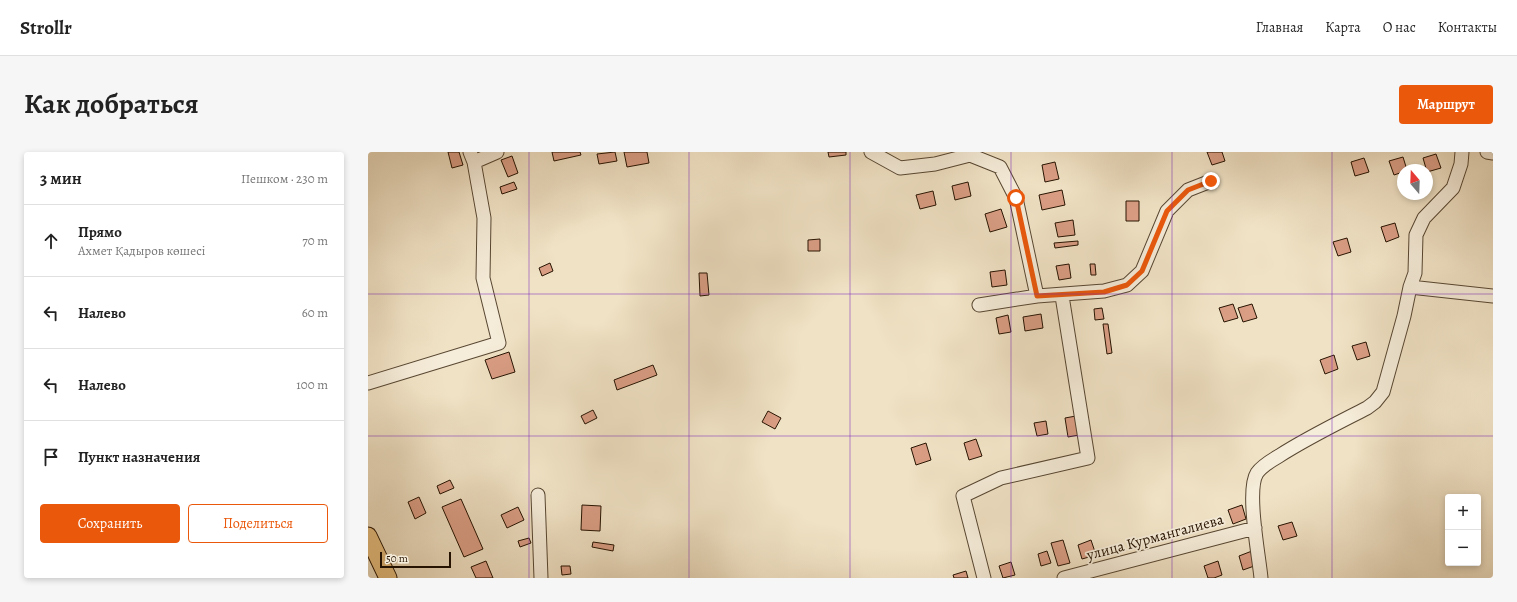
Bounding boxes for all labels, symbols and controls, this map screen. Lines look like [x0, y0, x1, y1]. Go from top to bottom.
text: Strollr [20, 15, 72, 41]
text: Главная [1256, 18, 1303, 37]
text: Карта [1325, 18, 1361, 37]
text: О нас [1383, 18, 1416, 37]
text: Контакты [1438, 18, 1497, 37]
text: Как добраться [24, 85, 199, 123]
button: Маршрут [1399, 85, 1493, 124]
north arrow [1397, 164, 1433, 200]
text: 3 мин [40, 167, 82, 190]
text: Пешком · 230 m [241, 170, 328, 187]
route end [1202, 172, 1220, 190]
route start [1007, 189, 1025, 207]
text: Прямо [78, 222, 122, 242]
icon: ahead [40, 230, 62, 252]
text: 70 m [302, 232, 328, 249]
text: Ахмет Қадыров көшесі [78, 242, 205, 259]
icon: left [40, 302, 62, 324]
text: Налево [78, 303, 126, 323]
text: 60 m [302, 304, 328, 321]
icon: left [40, 374, 62, 396]
text: Налево [78, 375, 126, 395]
text: 100 m [296, 376, 328, 393]
icon: arrive [40, 446, 62, 468]
text: Пункт назначения [78, 447, 200, 467]
map controls [1445, 494, 1481, 566]
button: + [1445, 494, 1481, 530]
button: Сохранить [40, 504, 180, 543]
button: Поделиться [188, 504, 328, 543]
street label: улица Курмангалиева [1083, 509, 1226, 565]
button: − [1445, 530, 1481, 566]
scale bar [380, 550, 451, 569]
text: 50 m [386, 551, 408, 566]

